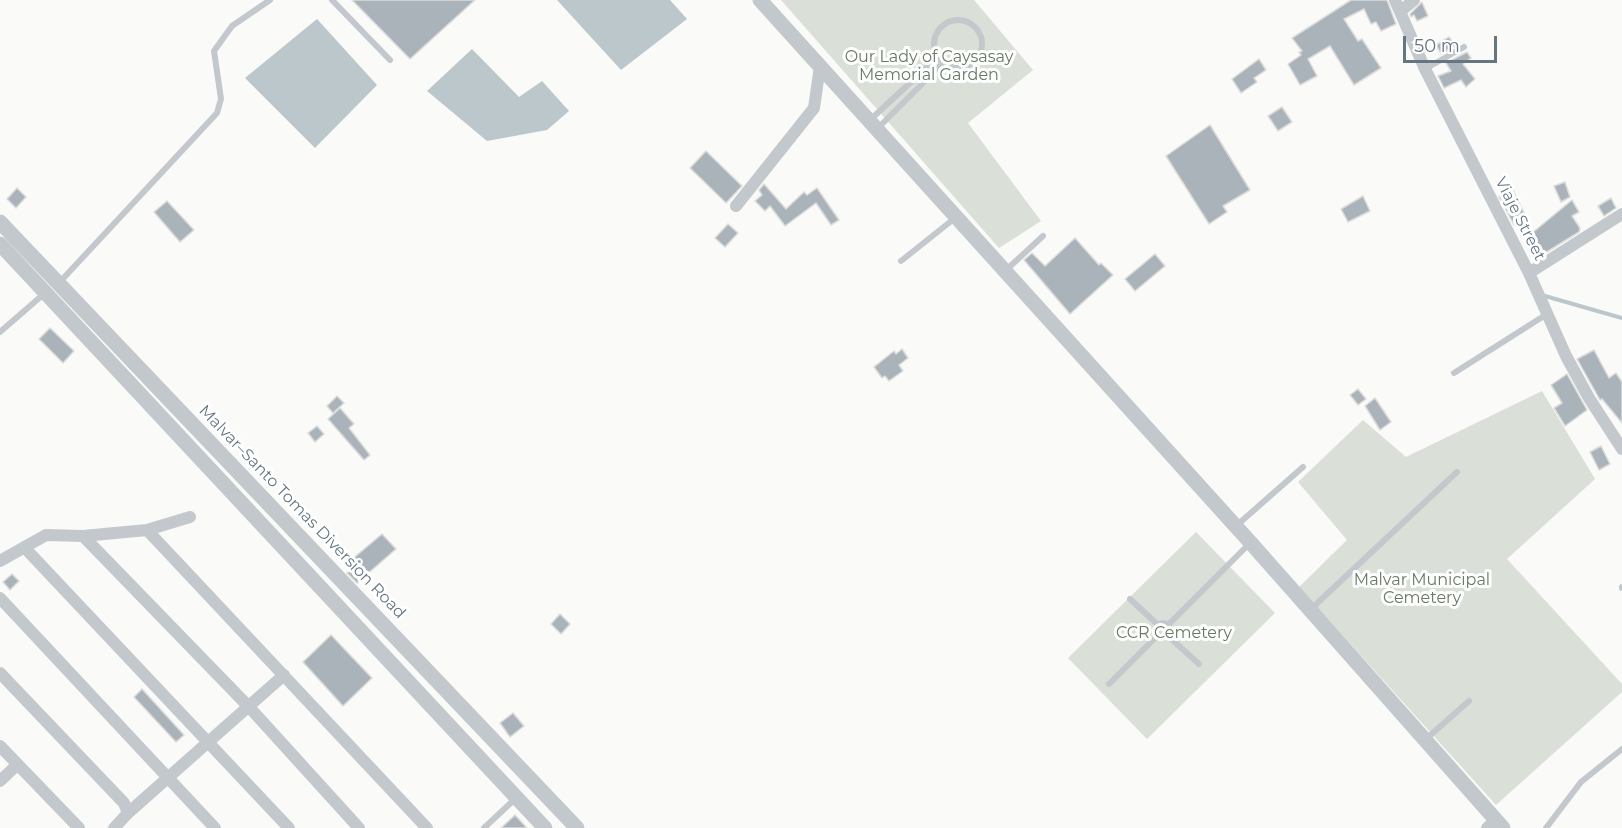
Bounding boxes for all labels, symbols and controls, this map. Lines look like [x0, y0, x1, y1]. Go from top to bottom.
scale bar [1406, 24, 1500, 62]
text: 50 m [1414, 35, 1460, 57]
park label: Our Lady of Caysasay Memorial Garden [845, 47, 1013, 85]
street label: Viaje Street [1491, 174, 1549, 264]
street label: Malvar–Santo Tomas Diversion Road [195, 401, 409, 623]
park label: Malvar Municipal Cemetery [1354, 570, 1490, 608]
park label: CCR Cemetery [1116, 623, 1232, 643]

